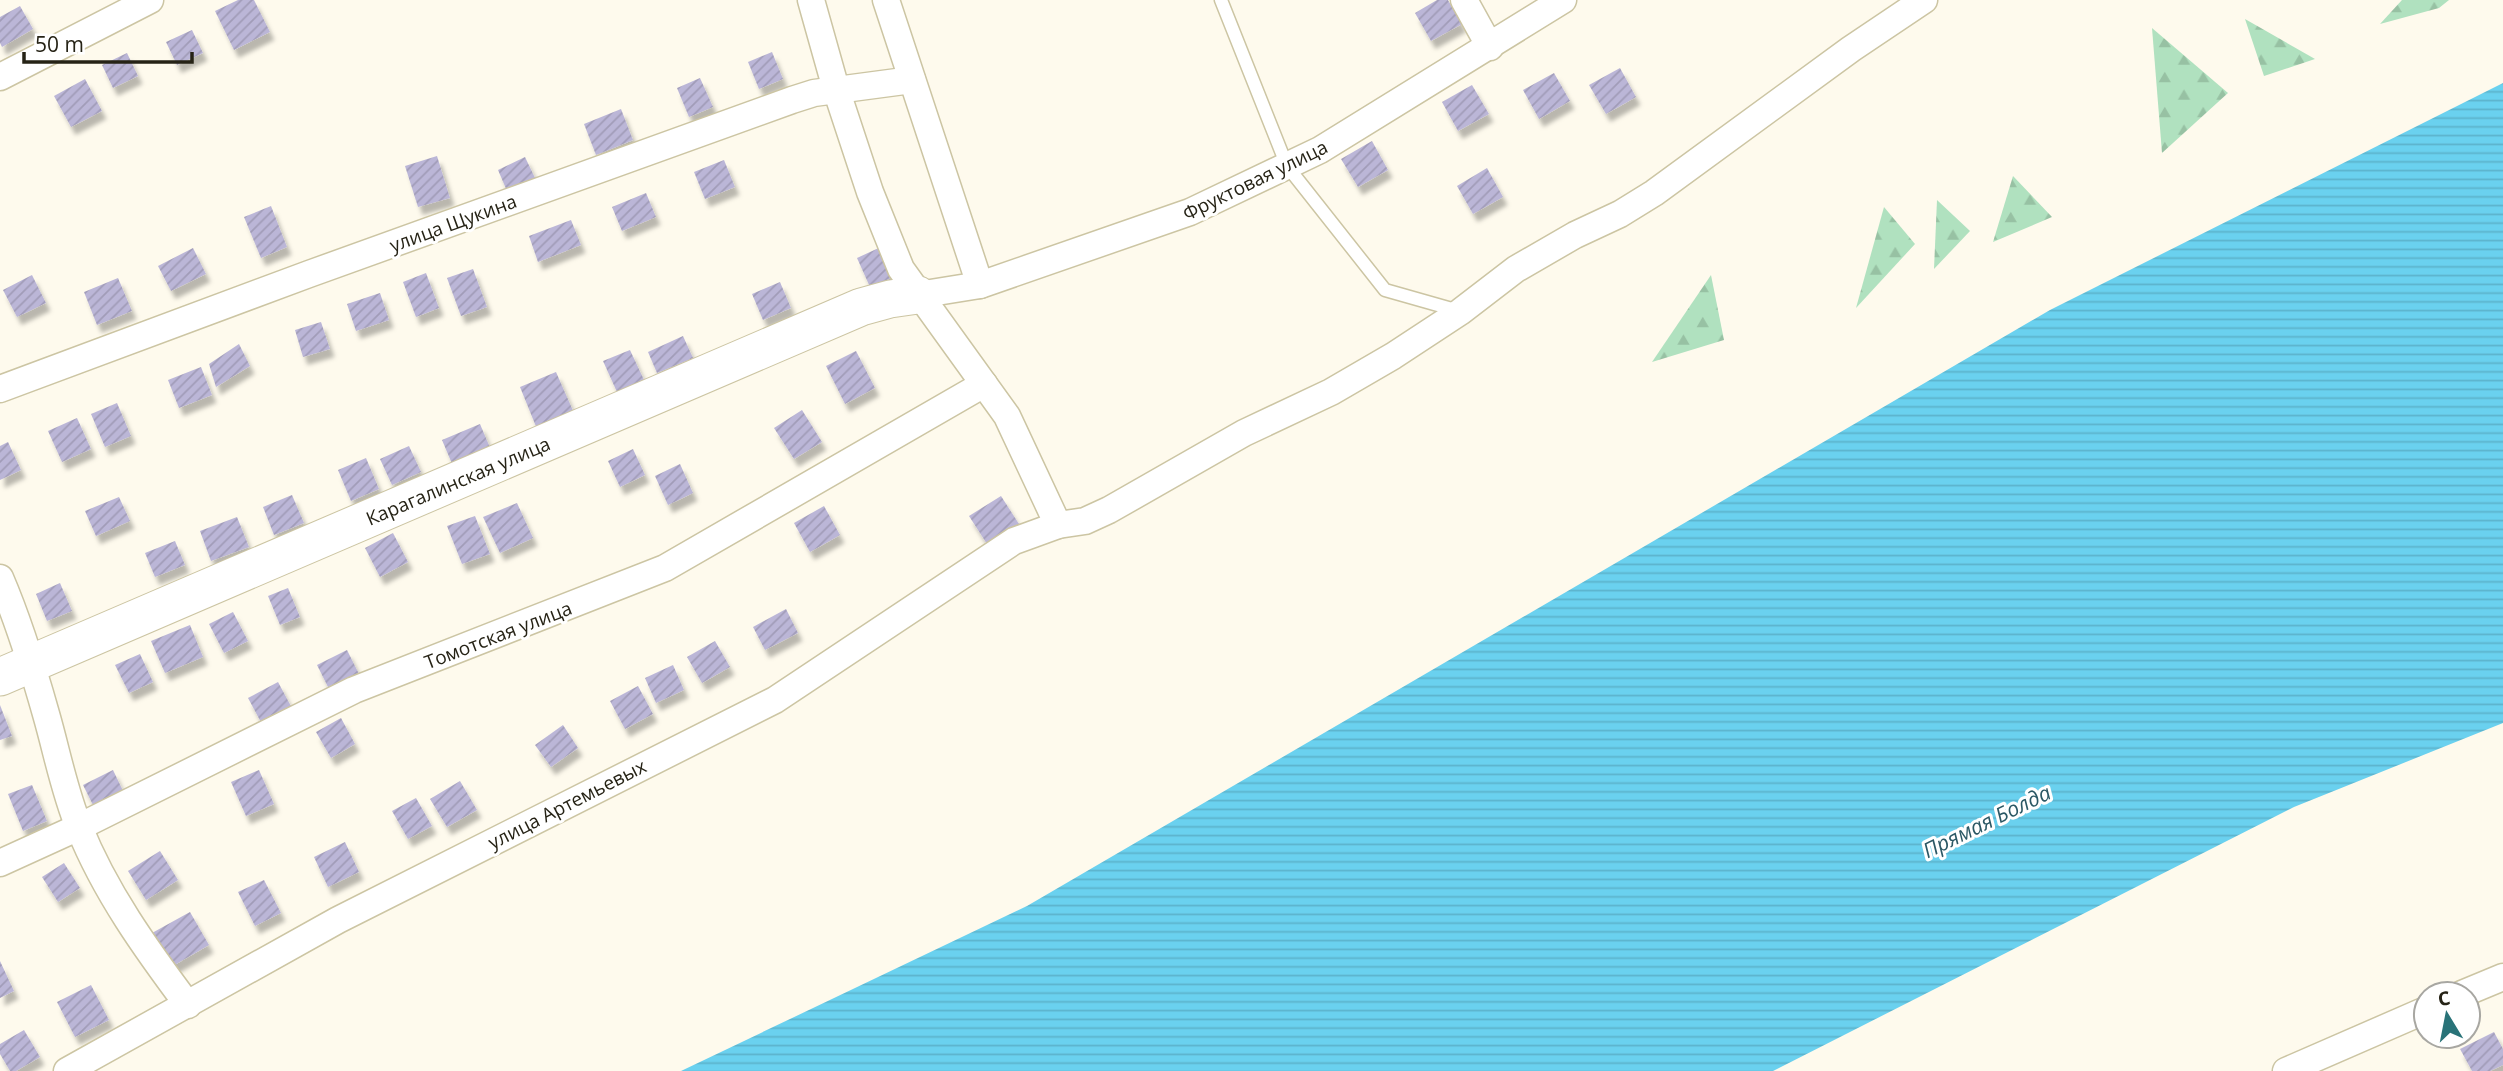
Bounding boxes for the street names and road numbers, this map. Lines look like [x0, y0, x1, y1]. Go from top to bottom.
street label: Фруктовая улица [1178, 134, 1332, 226]
street label: улица Щукина [386, 188, 520, 258]
street label: Карагалинская улица [362, 430, 554, 532]
street label: Томотская улица [420, 595, 576, 675]
street label: улица Артемьевых [483, 753, 651, 855]

